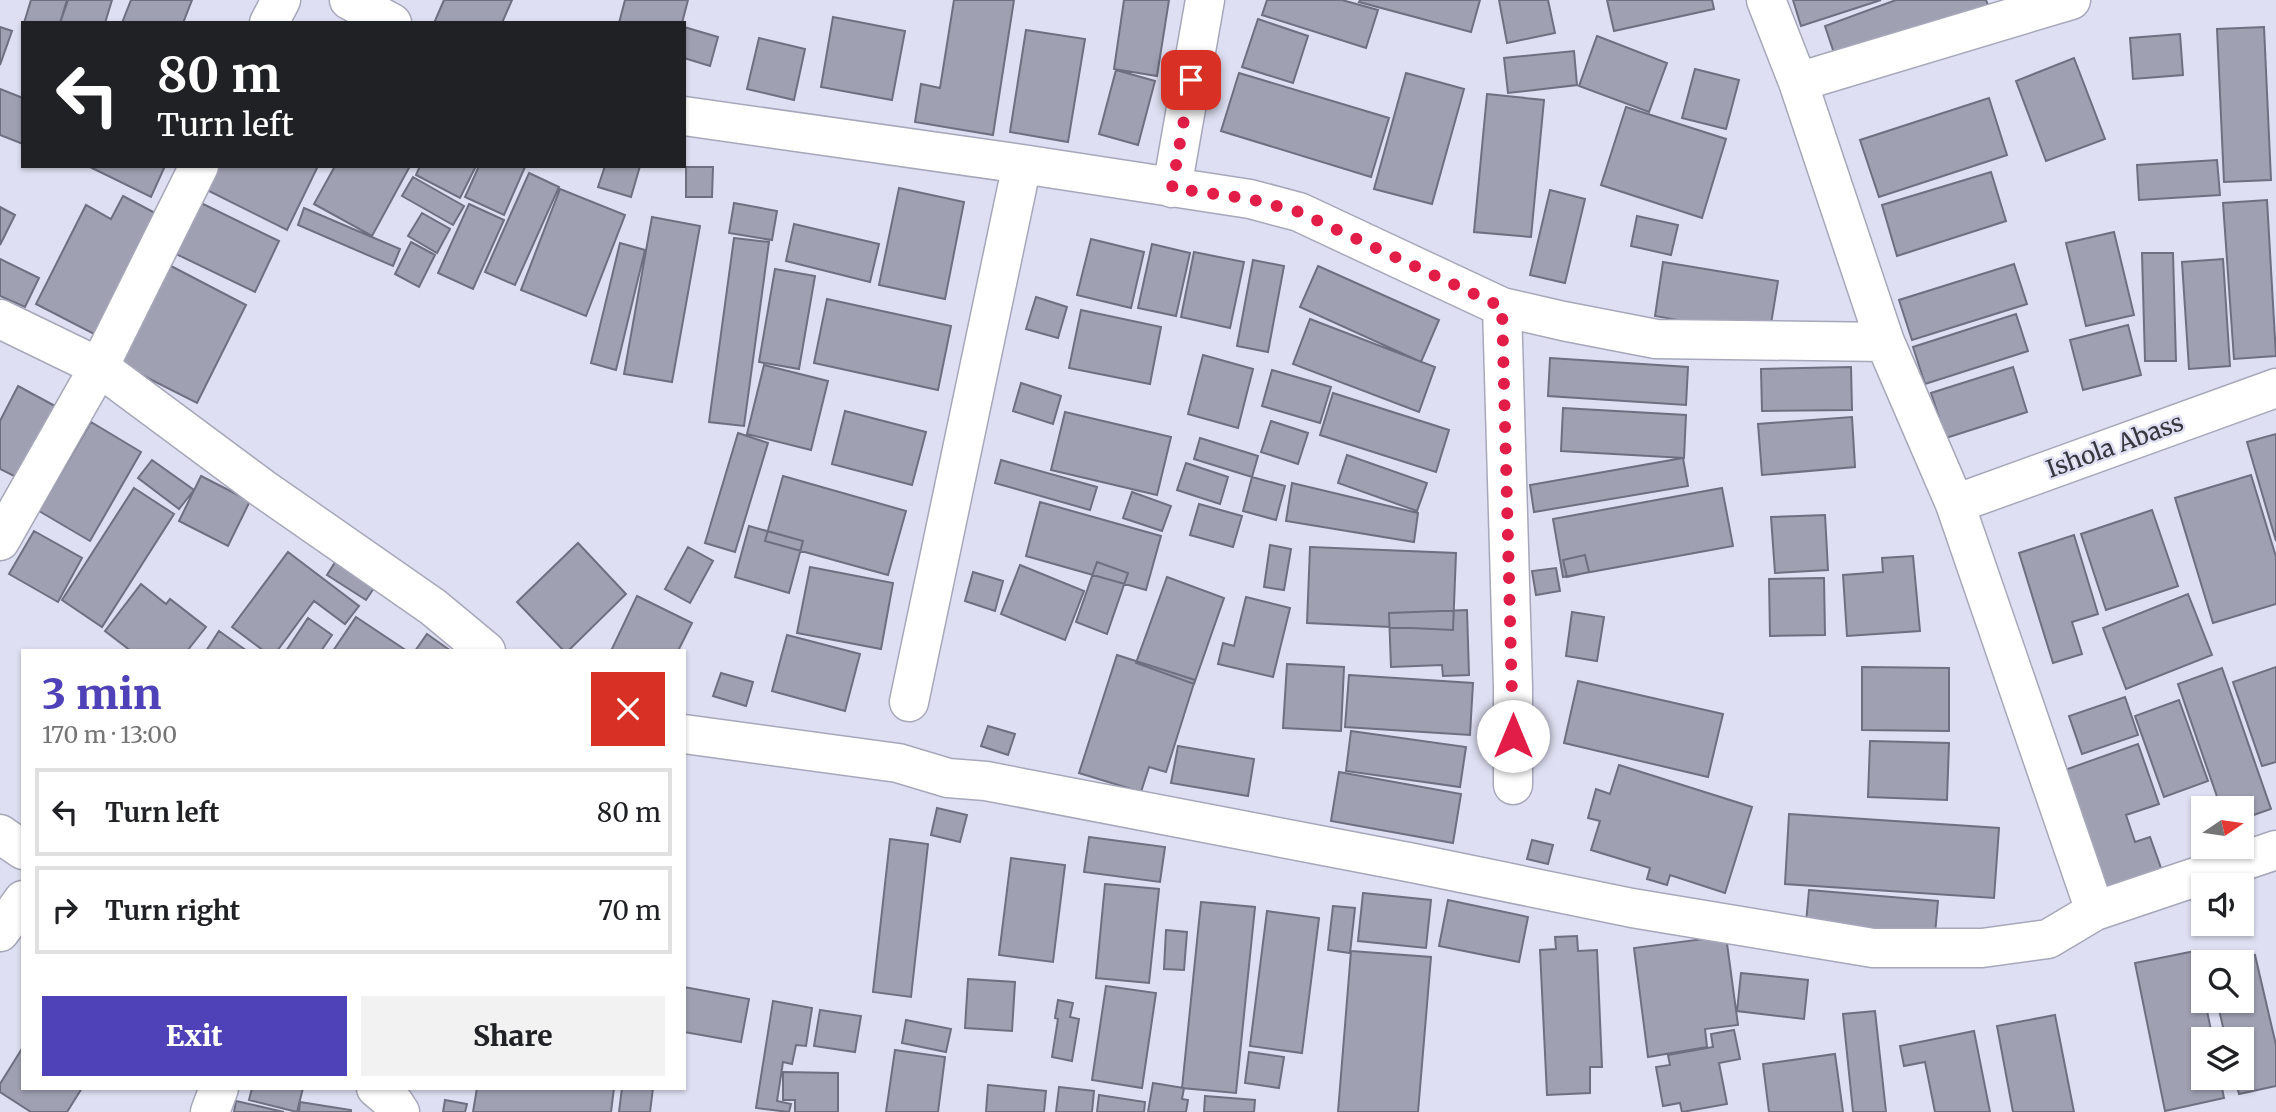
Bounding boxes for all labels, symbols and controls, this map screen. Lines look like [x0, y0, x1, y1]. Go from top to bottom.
text: 80 m [157, 44, 280, 105]
icon: left [42, 49, 133, 140]
pin [1161, 50, 1221, 110]
icon: arrive [1172, 61, 1210, 99]
text: Turn left [157, 105, 294, 145]
street label: Ishola Abass [2042, 406, 2188, 485]
text: 3 min [42, 668, 162, 720]
button: close [591, 672, 665, 746]
position arrow [1476, 699, 1550, 773]
text: 170 m · 13:00 [42, 720, 177, 749]
icon: left [46, 793, 84, 831]
text: Turn left [105, 796, 219, 829]
text: 80 m [597, 796, 661, 829]
north arrow [2191, 796, 2254, 859]
map controls [2191, 796, 2254, 1090]
button: sound [2191, 873, 2254, 936]
icon: right [46, 891, 84, 929]
text: Turn right [105, 894, 240, 927]
text: 70 m [598, 894, 661, 927]
button: search [2191, 950, 2254, 1013]
button: Exit [42, 996, 347, 1076]
button: Share [361, 996, 665, 1076]
button: layers [2191, 1027, 2254, 1090]

